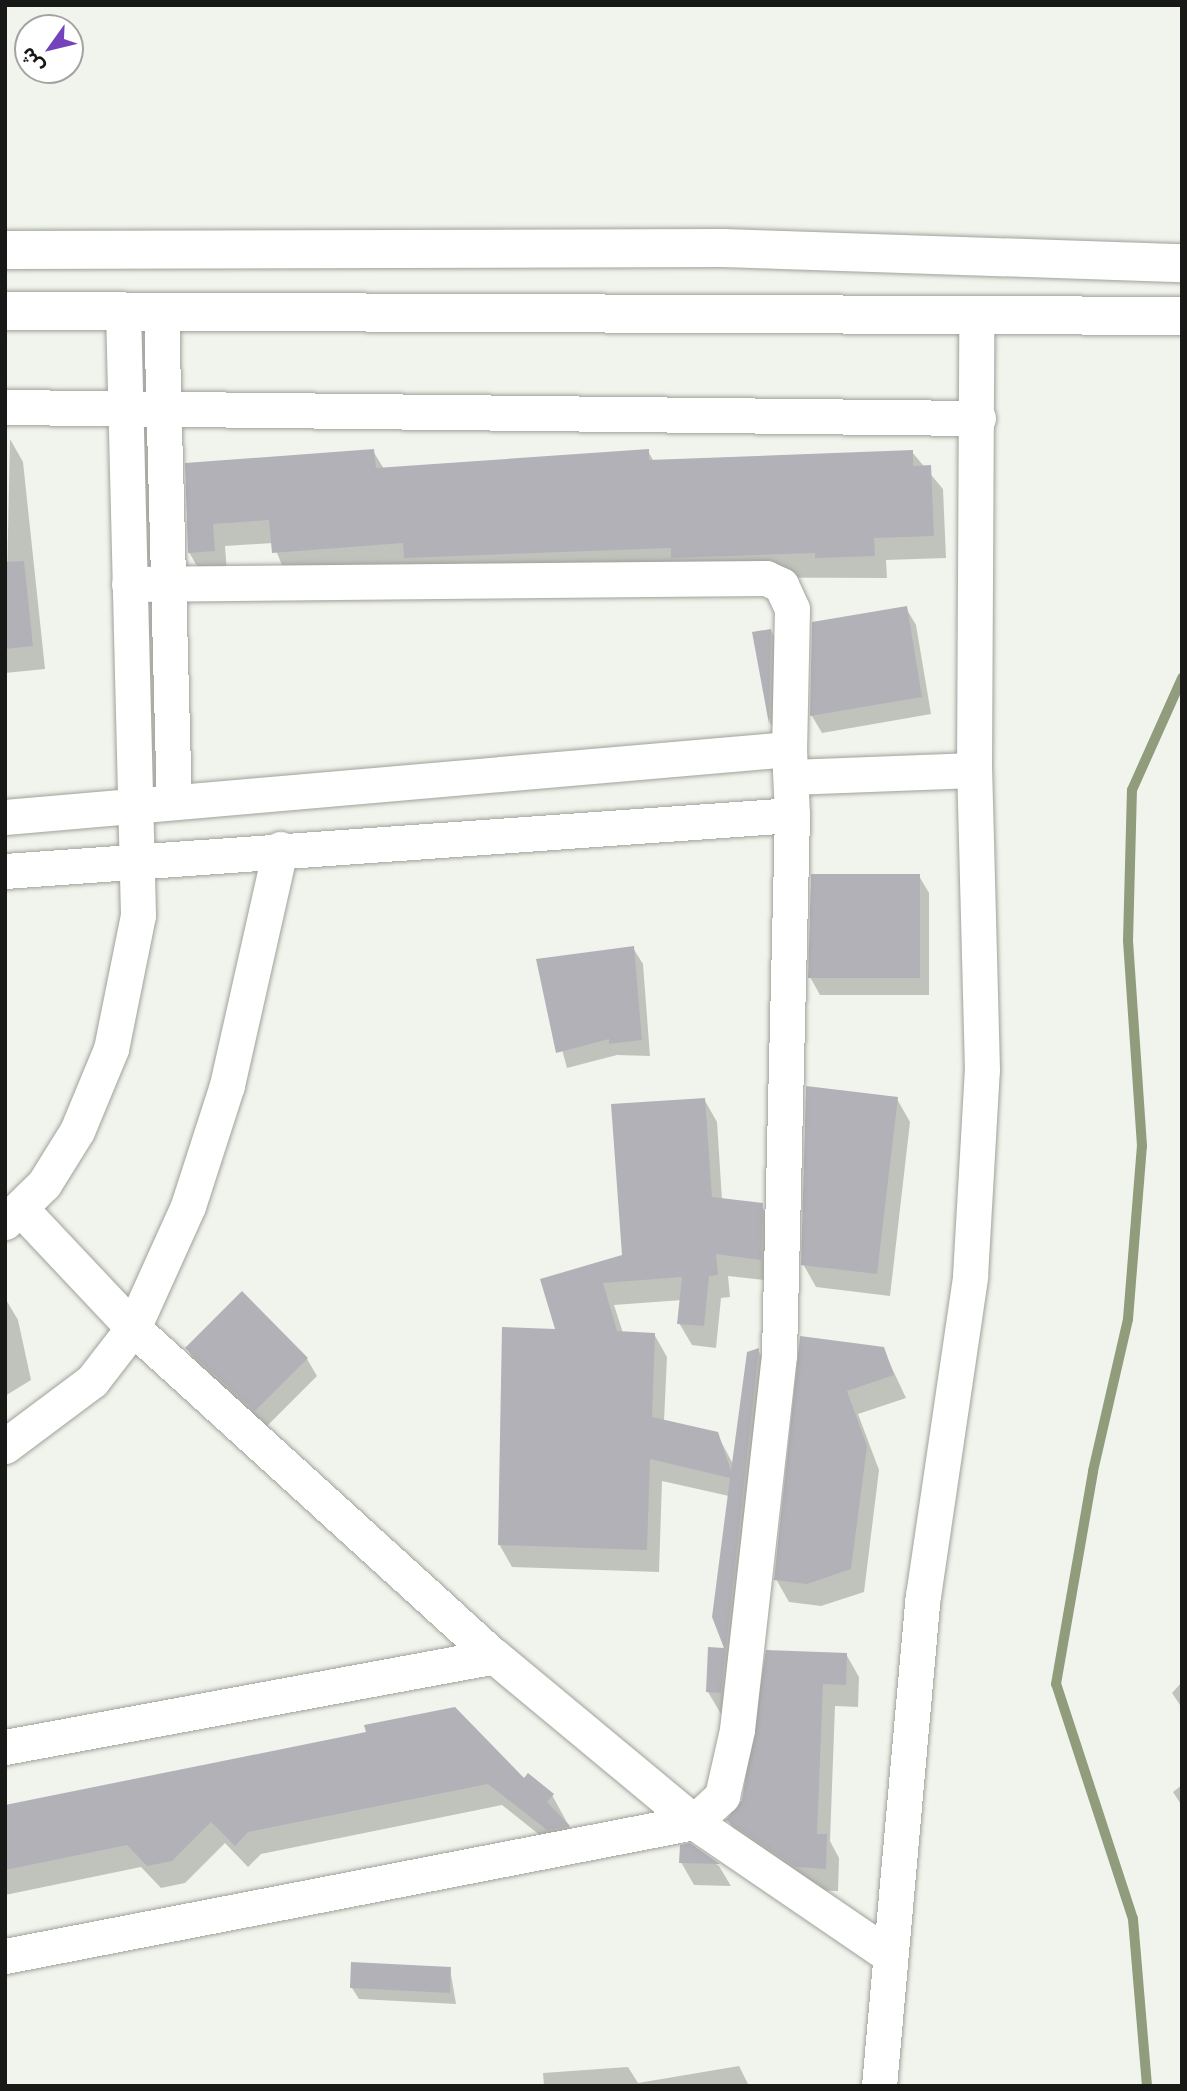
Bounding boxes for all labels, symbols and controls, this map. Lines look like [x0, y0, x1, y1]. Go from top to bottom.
north arrow [14, 14, 84, 84]
text: ش [14, 42, 51, 78]

